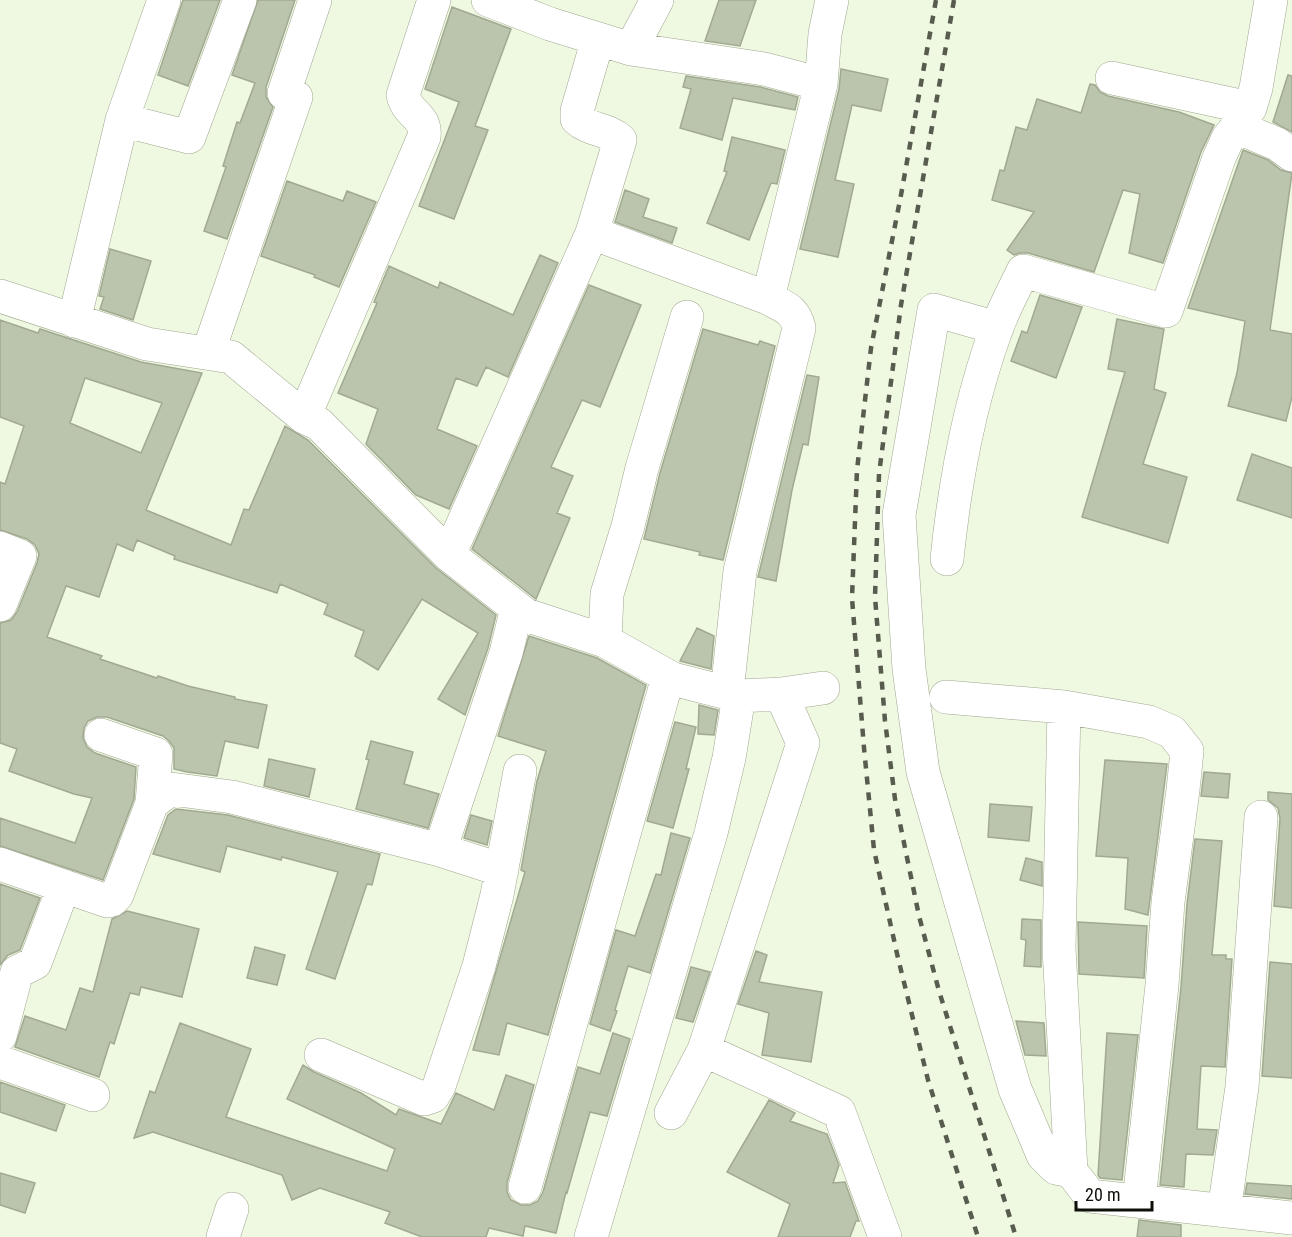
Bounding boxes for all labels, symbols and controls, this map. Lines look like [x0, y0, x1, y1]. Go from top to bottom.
scale bar [1076, 1174, 1152, 1212]
text: 20 m [1085, 1184, 1120, 1205]

